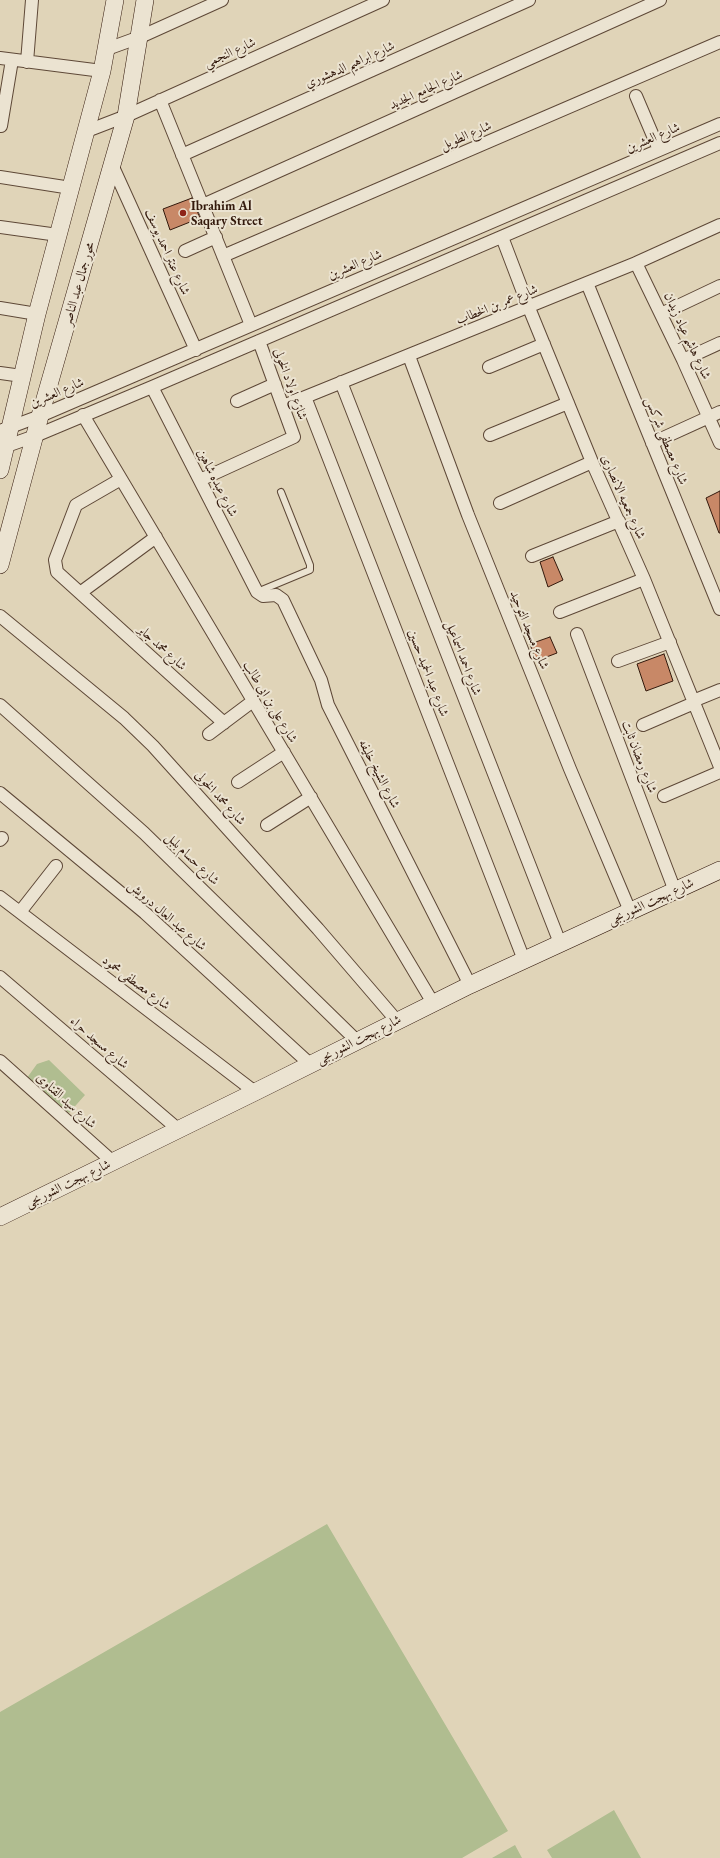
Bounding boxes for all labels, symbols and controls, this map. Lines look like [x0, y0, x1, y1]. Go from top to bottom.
street label: شارع النجمي [202, 35, 258, 71]
street label: شارع ابراهيم الدهشوري [303, 38, 397, 92]
street label: شارع الجامع الجديد [387, 67, 465, 113]
street label: شارع الطويل [438, 118, 494, 154]
street label: شارع العشرين [624, 120, 682, 156]
place label: Ibrahim Al Saqary Street [191, 198, 263, 229]
street label: شارع عنتر احمد يوسف [141, 206, 193, 298]
marker: Ibrahim Al Saqary Street [178, 208, 188, 218]
street label: محور جمال عبد الناصر [60, 240, 98, 328]
street label: شارع العشرين [326, 247, 384, 283]
street label: شارع عمر بن الخطاب [454, 281, 540, 329]
street label: شارع هاشم عياد زيدان [660, 290, 714, 382]
street label: شارع اولاد الخولى [270, 346, 310, 422]
street label: شارع العشرين [28, 375, 86, 411]
street label: شارع مصطفى شركس [641, 395, 691, 487]
street label: شارع عبده شاهين [193, 446, 241, 520]
street label: شارع جمعيه الانصارى [597, 452, 649, 542]
street label: شارع مسجد التوحيد [506, 588, 552, 672]
street label: شارع احمد اسماعيل [442, 618, 484, 698]
street label: شارع محمد جابر [134, 622, 190, 674]
street label: شارع عبد الحميد حسين [404, 627, 452, 719]
street label: شارع على بن ابى طالب [239, 658, 301, 746]
street label: شارع رمضان ثابت [618, 718, 660, 796]
street label: شارع الشيخ خليفه [355, 737, 403, 811]
street label: شارع محمد الخولى [191, 767, 249, 829]
street label: شارع حسام بلبل [162, 829, 222, 889]
street label: شارع بهجت الشوربجى [605, 875, 697, 929]
street label: شارع عبد العال درويش [124, 878, 210, 954]
street label: شارع مصطفى محمود [99, 952, 173, 1014]
street label: شارع بهجت الشوربجى [314, 1012, 404, 1068]
street label: شارع مسجد حراء [67, 1013, 131, 1073]
street label: شارع سيد القناوى [33, 1070, 99, 1132]
street label: شارع بهجت الشوربجى [23, 1157, 113, 1211]

